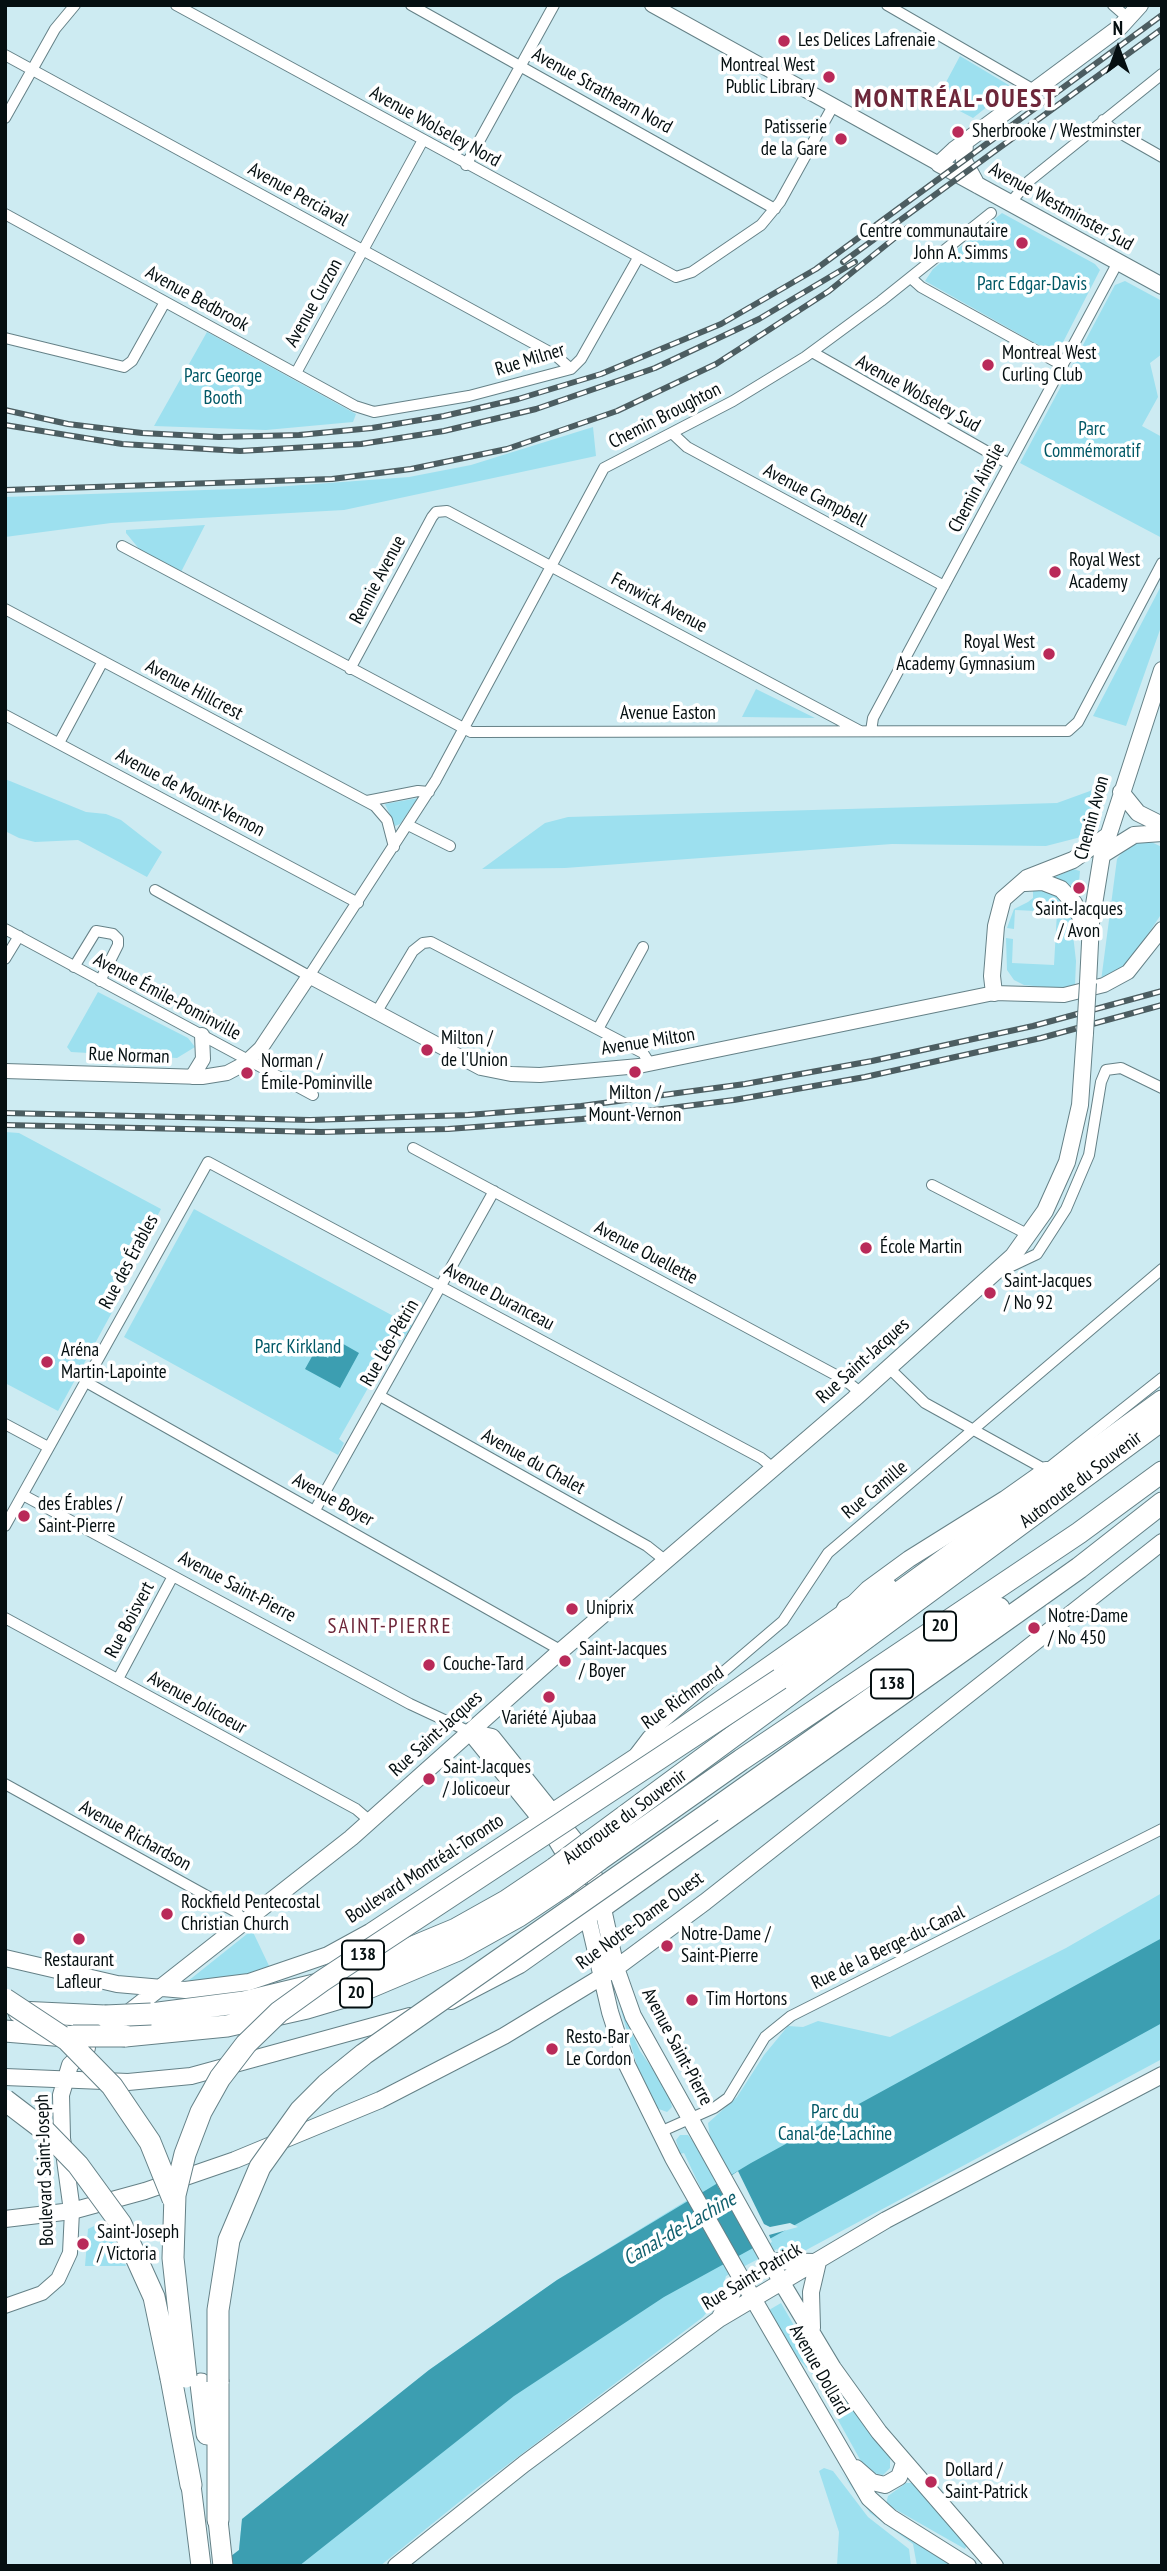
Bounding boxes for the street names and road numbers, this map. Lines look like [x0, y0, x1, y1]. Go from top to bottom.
street label: Avenue Strathearn Nord [528, 43, 676, 139]
street label: Avenue Wolseley Nord [366, 82, 504, 172]
street label: Avenue Perciaval [244, 158, 352, 232]
street label: Avenue Westminster Sud [985, 158, 1137, 256]
street label: Avenue Curzon [280, 255, 348, 351]
street label: Avenue Bedbrook [141, 261, 253, 337]
street label: Rue Milner [493, 339, 567, 381]
street label: Avenue Wolseley Sud [852, 350, 984, 438]
street label: Chemin Broughton [605, 378, 725, 454]
street label: Chemin Ainslie [944, 439, 1010, 537]
street label: Avenue Campbell [759, 459, 871, 533]
street label: Rennie Avenue [345, 532, 411, 628]
street label: Fenwick Avenue [607, 568, 711, 638]
street label: Avenue Hillcrest [142, 655, 246, 725]
street label: Avenue Easton [620, 703, 716, 725]
street label: Avenue de Mount-Vernon [112, 744, 268, 842]
street label: Chemin Avon [1070, 773, 1114, 863]
street label: Avenue Émile-Pominville [89, 948, 245, 1046]
street label: Avenue Milton [600, 1023, 696, 1061]
street label: Rue Norman [88, 1043, 170, 1069]
street label: Rue des Érables [95, 1211, 163, 1313]
street label: Avenue Ouellette [591, 1216, 701, 1290]
street label: Avenue Duranceau [440, 1258, 558, 1336]
street label: Rue Léo-Pétrin [356, 1296, 424, 1390]
street label: Rue Saint-Jacques [812, 1313, 914, 1409]
street label: Avenue du Chalet [477, 1424, 589, 1500]
street label: Autoroute du Souvenir [1015, 1427, 1147, 1533]
street label: Rue Camille [838, 1456, 912, 1524]
street label: Avenue Boyer [288, 1468, 378, 1532]
street label: Avenue Saint-Pierre [175, 1547, 299, 1627]
street label: Rue Boisvert [100, 1578, 160, 1662]
road number: 20 [924, 1611, 956, 1640]
street label: Rue Richmond [638, 1661, 728, 1735]
street label: Avenue Jolicoeur [144, 1667, 250, 1739]
road number: 138 [871, 1670, 913, 1699]
street label: Rue Saint-Jacques [385, 1686, 487, 1782]
street label: Autoroute du Souvenir [559, 1765, 691, 1869]
street label: Avenue Richardson [75, 1796, 195, 1876]
street label: Boulevard Montréal-Toronto [342, 1809, 508, 1929]
street label: Rue Notre-Dame Ouest [572, 1867, 708, 1975]
street label: Rue de la Berge-du-Canal [808, 1901, 968, 1995]
road number: 138 [342, 1940, 384, 1969]
road number: 20 [340, 1979, 372, 2008]
street label: Avenue Saint-Pierre [637, 1985, 717, 2109]
street label: Boulevard Saint-Joseph [31, 2094, 59, 2246]
street label: Rue Saint-Patrick [698, 2238, 806, 2316]
street label: Avenue Dollard [784, 2321, 854, 2419]

